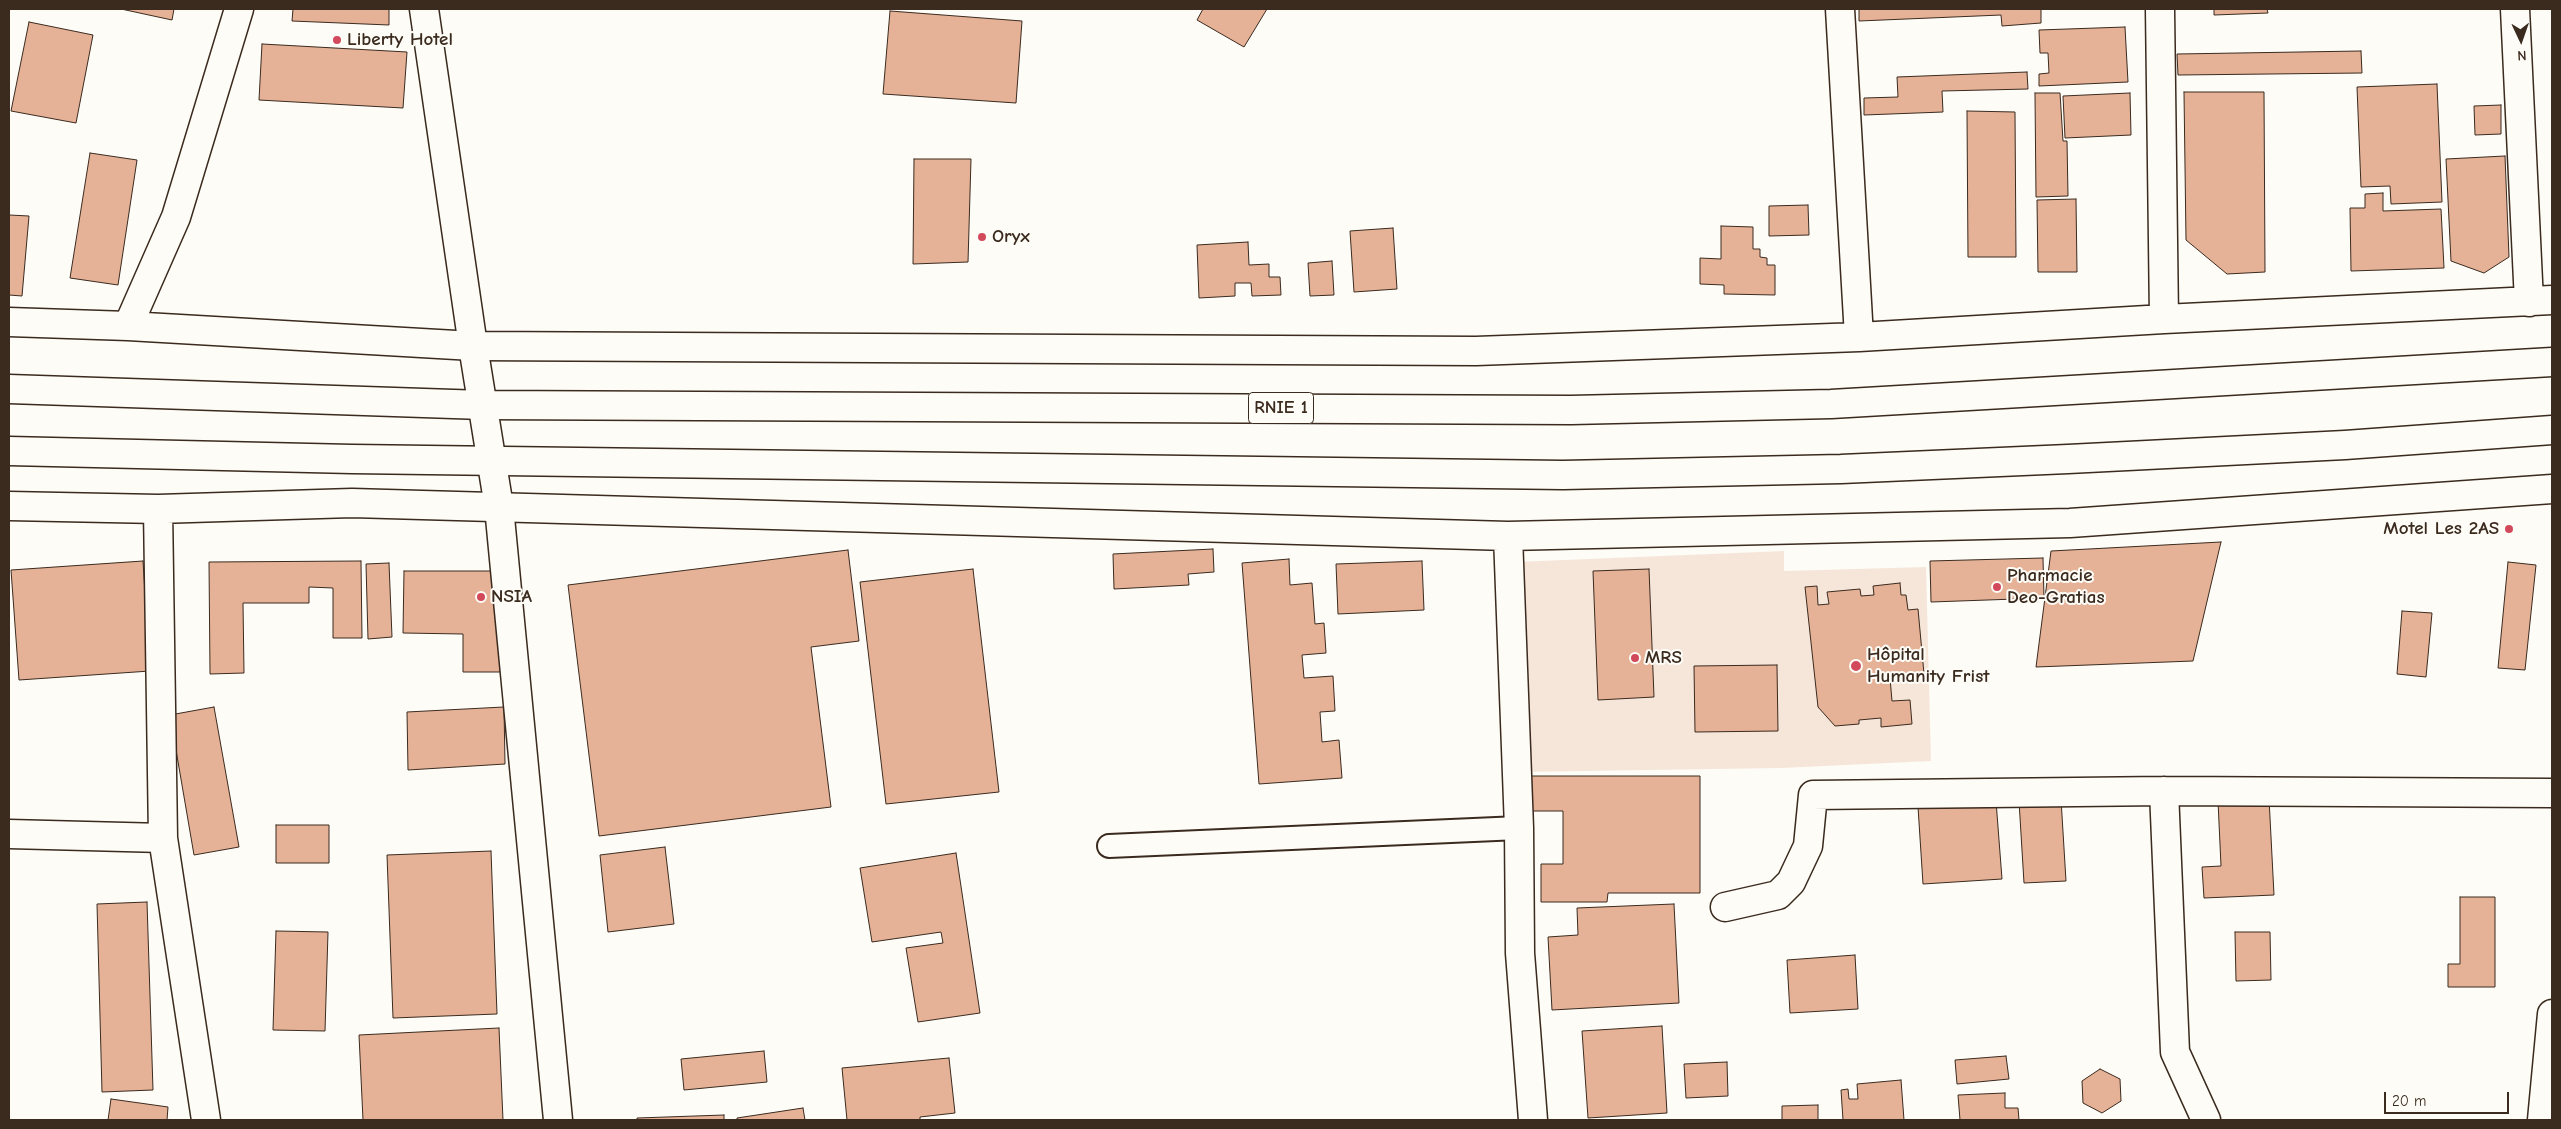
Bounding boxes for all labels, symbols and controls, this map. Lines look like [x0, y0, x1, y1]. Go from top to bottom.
north arrow [2496, 15, 2546, 65]
place label: Liberty Hotel [347, 29, 453, 51]
marker: Liberty Hotel [331, 34, 343, 46]
text: N [2517, 47, 2527, 64]
place label: Oryx [992, 226, 1030, 248]
marker: Oryx [976, 231, 988, 243]
road number: RNIE 1 [1248, 392, 1314, 423]
place label: Motel Les 2AS [2383, 518, 2499, 540]
marker: Motel Les 2AS [2503, 523, 2515, 535]
place label: Pharmacie Deo-Gratias [2007, 565, 2104, 609]
marker: Pharmacie Deo-Gratias [1991, 581, 2003, 593]
place label: NSIA [491, 586, 532, 608]
marker: NSIA [475, 591, 487, 603]
place label: Hôpital Humanity Frist [1867, 644, 1989, 688]
place label: MRS [1645, 647, 1682, 669]
marker: MRS [1629, 652, 1641, 664]
marker: Hôpital Humanity Frist [1849, 659, 1863, 673]
scale bar [2386, 1082, 2511, 1114]
text: 20 m [2392, 1092, 2426, 1110]

